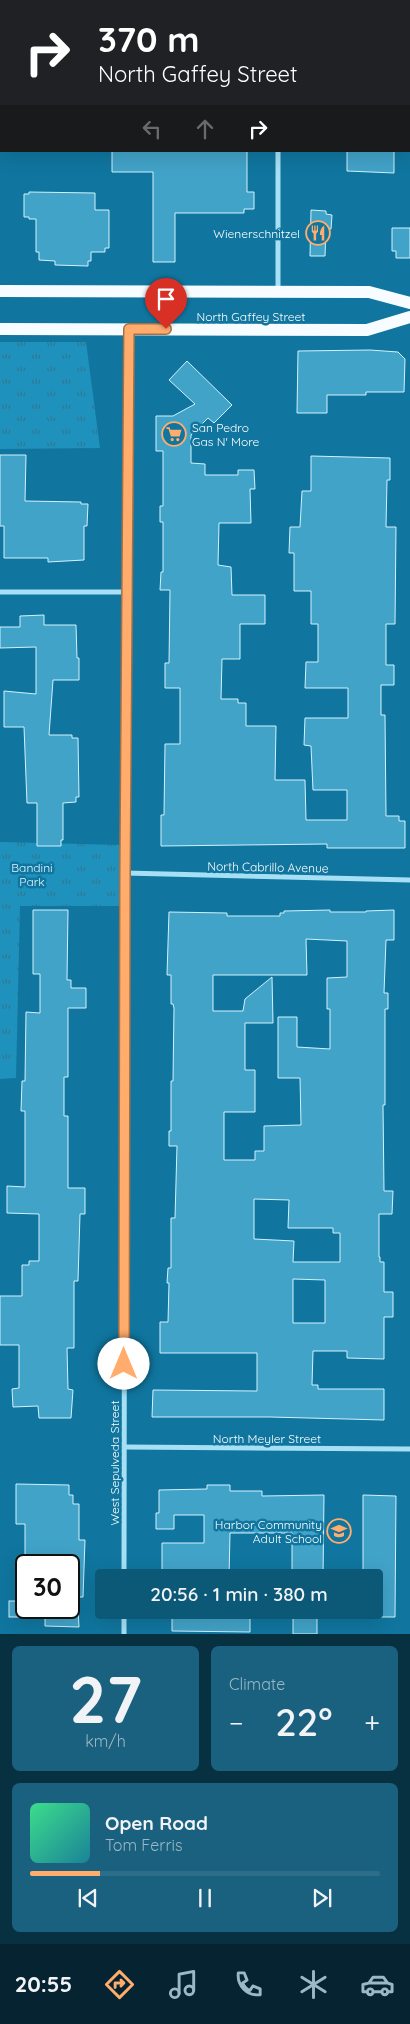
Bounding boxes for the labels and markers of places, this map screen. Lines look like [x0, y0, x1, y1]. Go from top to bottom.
restaurant icon: Wienerschnitzel [305, 220, 331, 246]
place label: Wienerschnitzel [213, 226, 300, 241]
pin [145, 278, 187, 329]
place label: San Pedro Gas N' More [192, 420, 260, 449]
supermarket icon: San Pedro Gas N' More [161, 421, 187, 447]
place label: Harbor Community Adult School [215, 1517, 322, 1546]
school or university icon: Harbor Community Adult School [326, 1518, 352, 1544]

